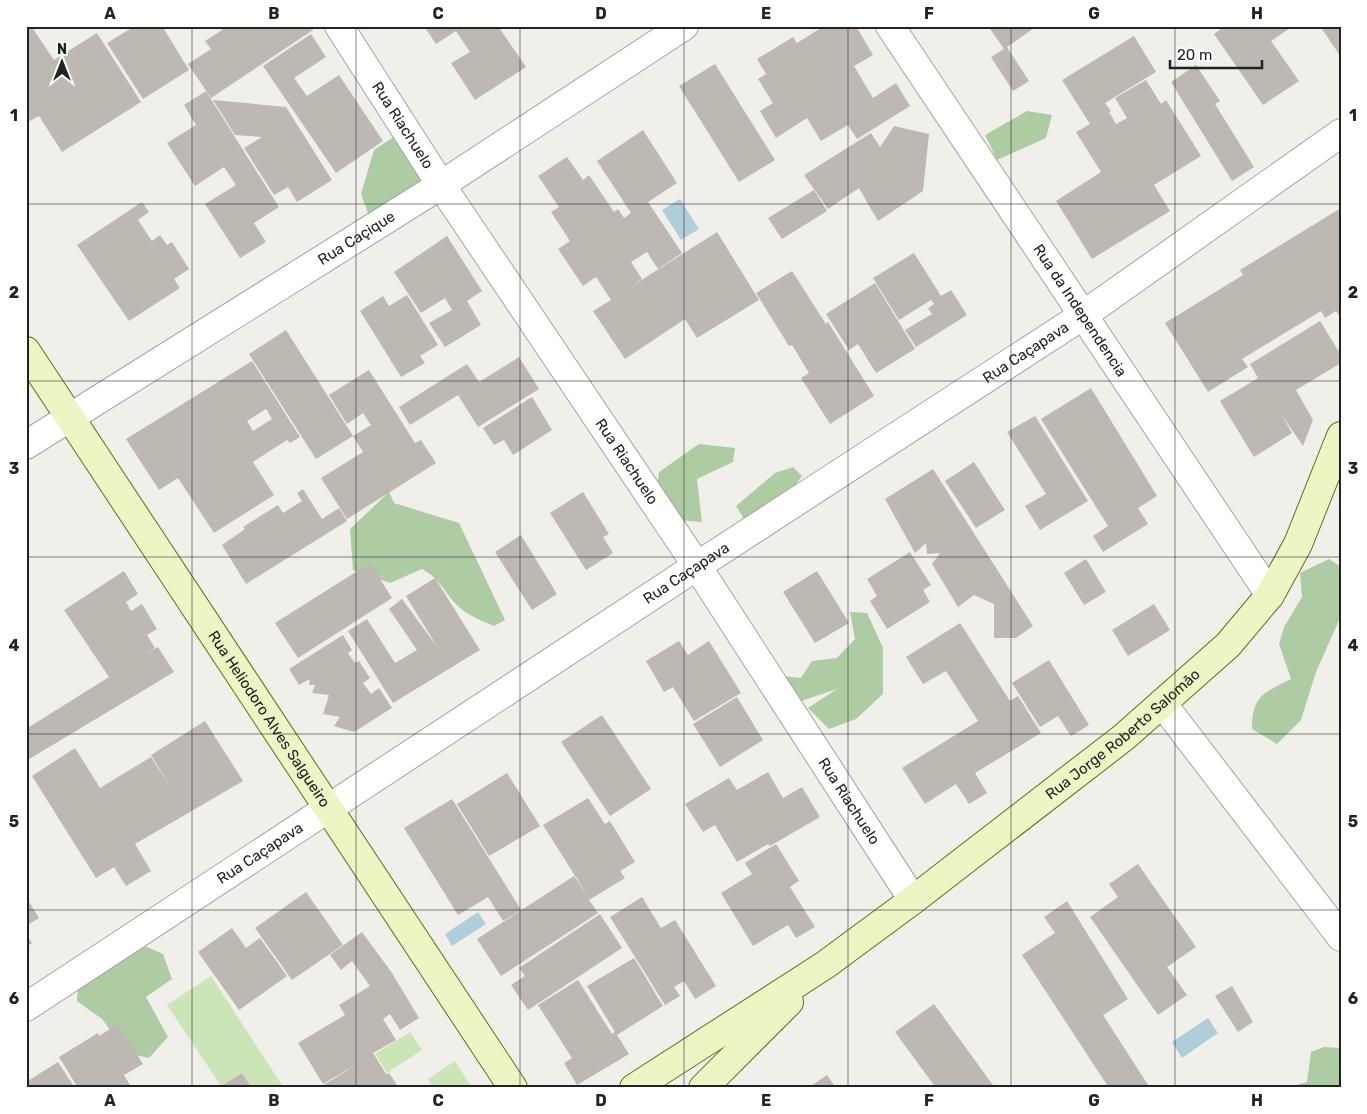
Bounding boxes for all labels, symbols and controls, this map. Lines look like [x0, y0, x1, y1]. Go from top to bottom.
text: A [104, 4, 116, 23]
text: B [268, 4, 280, 23]
text: C [432, 4, 444, 23]
text: D [595, 4, 607, 23]
text: E [761, 4, 771, 23]
text: F [924, 4, 934, 23]
text: G [1088, 4, 1100, 23]
text: H [1251, 4, 1263, 23]
north arrow [38, 38, 88, 88]
scale bar [1170, 38, 1262, 70]
text: N [57, 41, 67, 58]
text: 20 m [1177, 46, 1212, 64]
street label: Rua Riachuelo [368, 78, 437, 172]
text: 1 [10, 106, 18, 125]
text: 1 [1349, 106, 1357, 125]
street label: Rua Caçique [315, 207, 398, 269]
street label: Rua da Independencia [1029, 241, 1131, 380]
text: 2 [9, 283, 19, 302]
text: 2 [1348, 283, 1358, 302]
street label: Rua Caçapava [979, 318, 1072, 387]
street label: Rua Riachuelo [591, 415, 662, 508]
text: 3 [9, 459, 19, 478]
text: 3 [1348, 459, 1358, 478]
street label: Rua Caçapava [640, 539, 733, 608]
street label: Rua Heliodoro Alves Salgueiro [204, 627, 334, 811]
text: 4 [9, 636, 20, 655]
text: 4 [1348, 636, 1359, 655]
street label: Rua Jorge Roberto Salomão [1042, 665, 1204, 803]
street label: Rua Riachuelo [814, 754, 884, 848]
text: 5 [9, 812, 19, 831]
text: 5 [1348, 812, 1358, 831]
street label: Rua Caçapava [214, 818, 306, 888]
text: 6 [9, 989, 19, 1008]
text: 6 [1348, 989, 1358, 1008]
text: A [104, 1091, 116, 1110]
text: B [268, 1091, 280, 1110]
text: C [432, 1091, 444, 1110]
text: D [595, 1091, 607, 1110]
text: E [761, 1091, 771, 1110]
text: F [924, 1091, 934, 1110]
text: G [1088, 1091, 1100, 1110]
text: H [1251, 1091, 1263, 1110]

